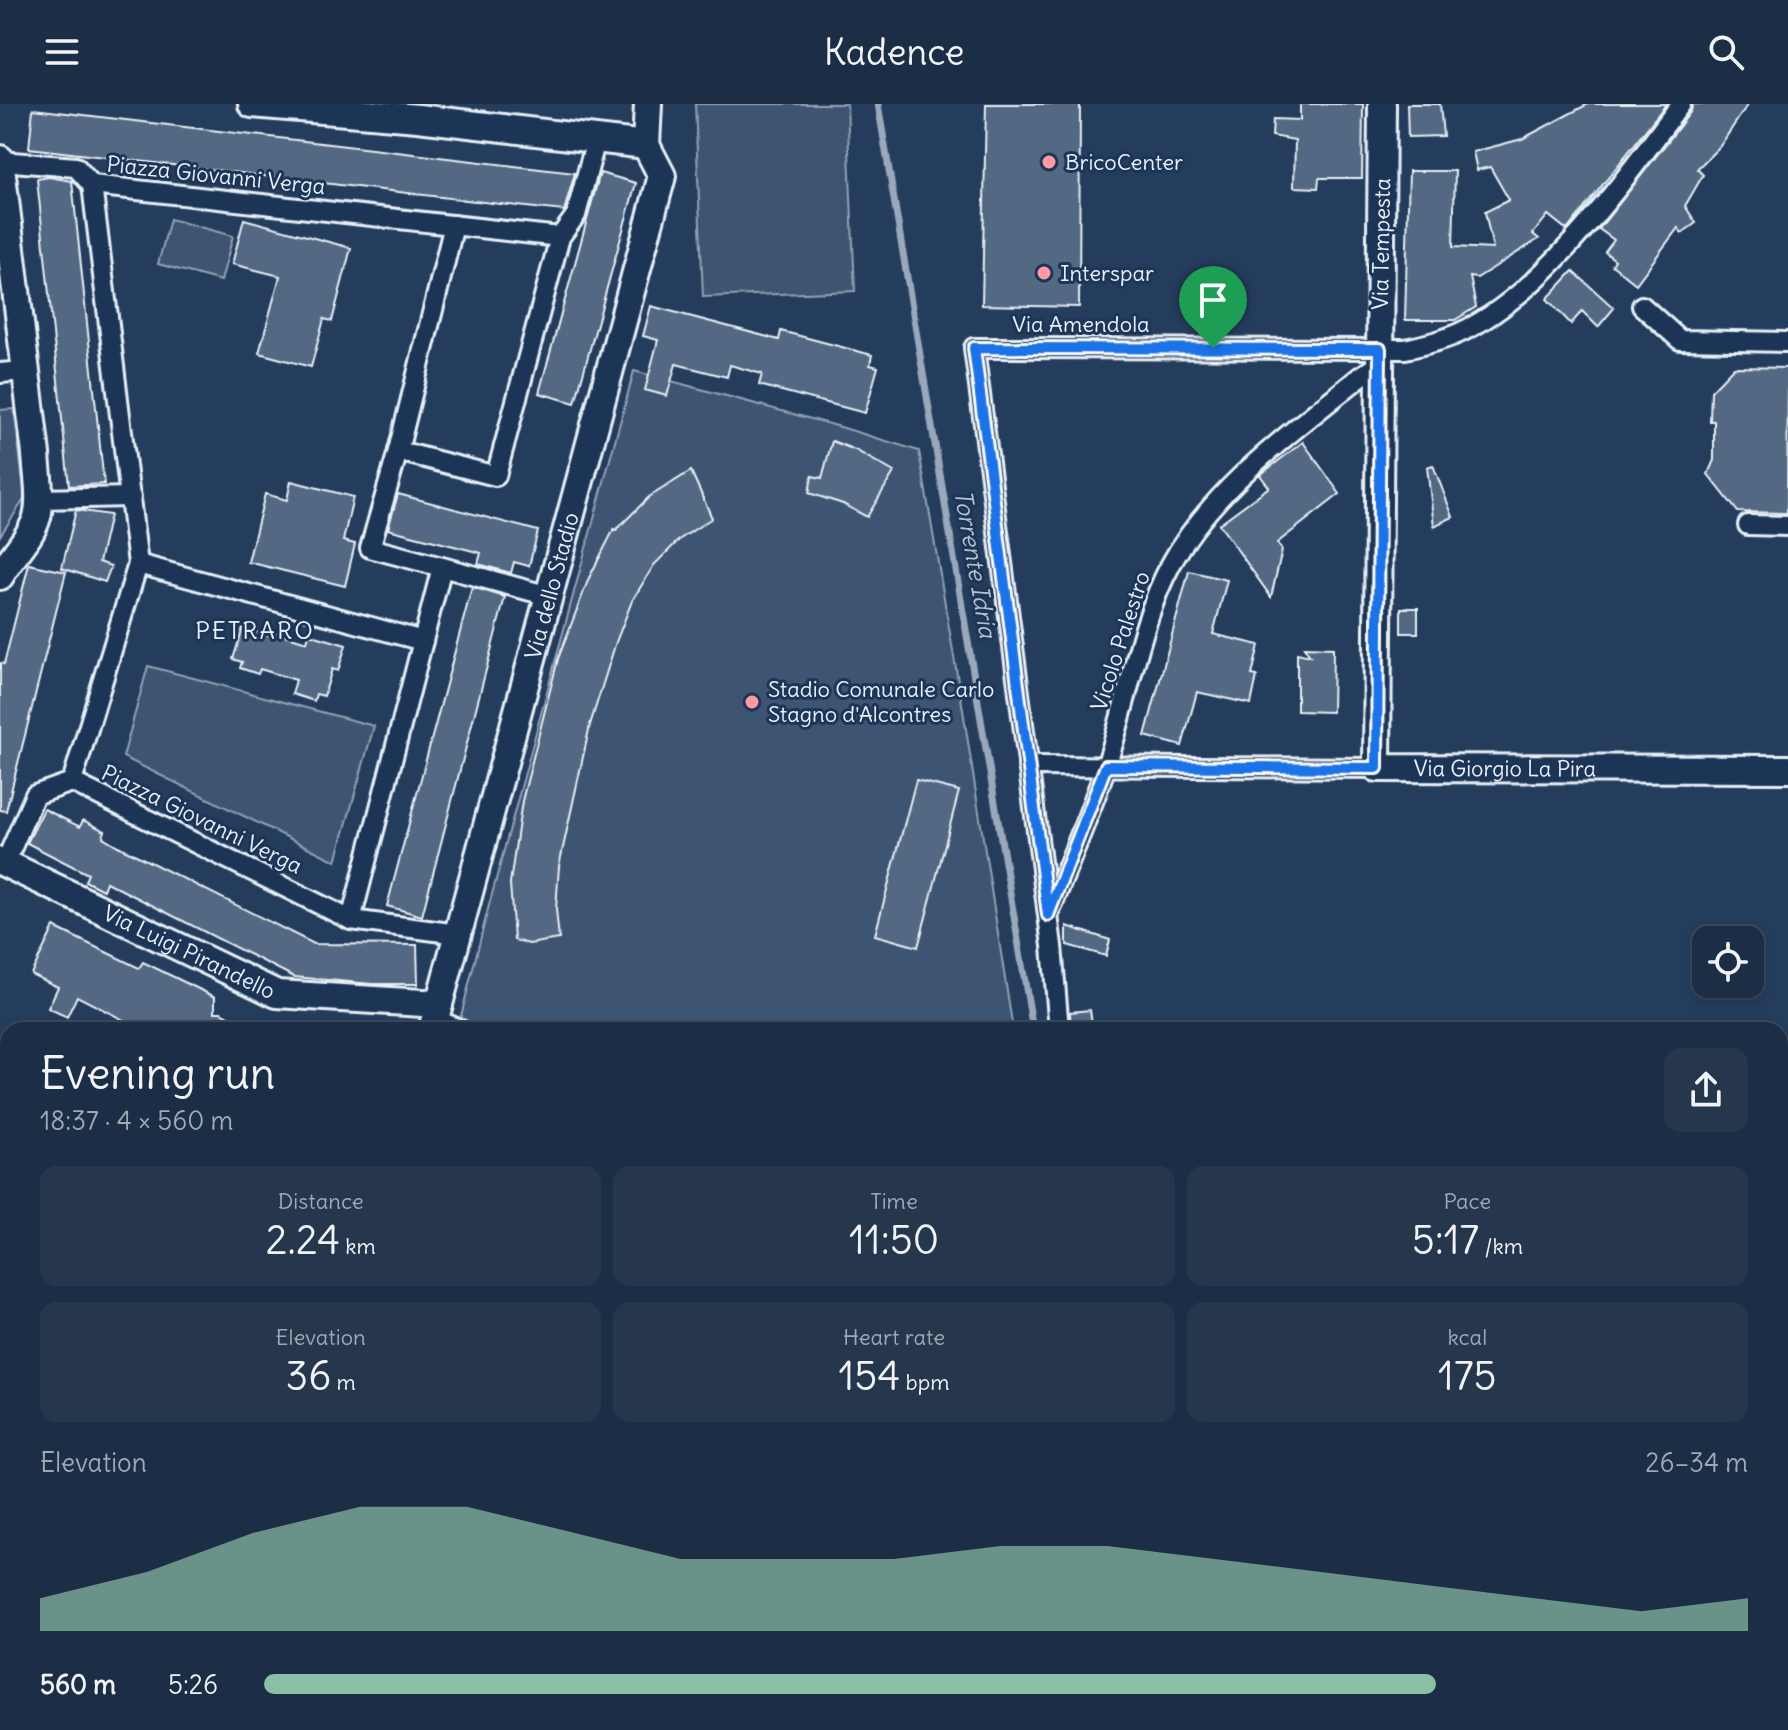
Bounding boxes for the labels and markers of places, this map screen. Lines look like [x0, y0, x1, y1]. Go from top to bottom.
place label: BricoCenter [1065, 148, 1183, 176]
marker: BricoCenter [1040, 153, 1058, 171]
place label: Interspar [1060, 259, 1154, 287]
marker: Interspar [1035, 264, 1053, 282]
pin [1179, 266, 1247, 348]
place label: Stadio Comunale Carlo Stagno d'Alcontres [768, 675, 994, 728]
marker: Stadio Comunale Carlo Stagno d'Alcontres [743, 693, 761, 711]

